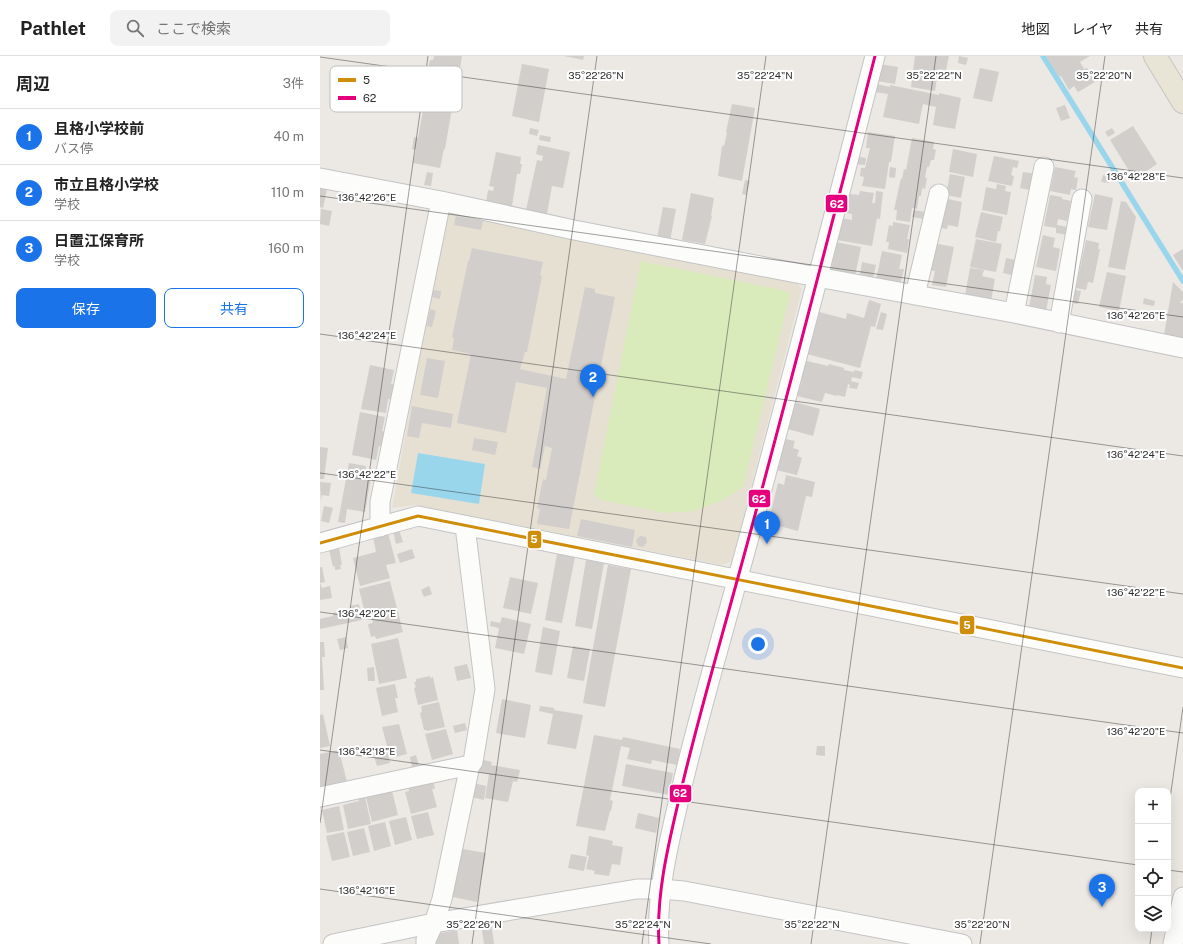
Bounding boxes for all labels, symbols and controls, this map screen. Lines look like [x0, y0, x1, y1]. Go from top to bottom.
search box [110, 10, 390, 46]
text: Pathlet [20, 17, 86, 39]
icon: search [124, 17, 146, 39]
text: ここで検索 [156, 20, 231, 37]
text: 地図 [1021, 21, 1049, 37]
text: レイヤ [1071, 21, 1113, 37]
text: 共有 [1135, 21, 1163, 37]
legend [330, 66, 462, 112]
text: 35°22'26"N [568, 69, 624, 81]
text: 35°22'24"N [737, 69, 793, 81]
text: 35°22'22"N [906, 69, 962, 81]
text: 35°22'20"N [1076, 69, 1132, 81]
text: 周辺 [16, 74, 50, 94]
text: 5 [363, 74, 370, 86]
text: 3件 [283, 76, 304, 91]
text: 62 [363, 92, 377, 104]
text: 且格小学校前 [54, 120, 144, 137]
text: 1 [26, 129, 32, 144]
text: 40 m [273, 129, 304, 144]
text: バス停 [54, 141, 93, 156]
text: 136°42'28"E [1107, 170, 1165, 182]
text: 市立且格小学校 [54, 176, 159, 193]
text: 2 [25, 185, 33, 200]
text: 110 m [271, 185, 304, 200]
text: 136°42'26"E [338, 191, 396, 203]
line badge: 62 [825, 194, 848, 213]
text: 学校 [54, 197, 80, 212]
text: 62 [830, 198, 844, 210]
text: 日置江保育所 [54, 232, 144, 249]
text: 3 [25, 241, 33, 256]
text: 160 m [268, 241, 304, 256]
text: 学校 [54, 253, 80, 268]
button: 保存 [16, 288, 156, 328]
button: 共有 [164, 288, 304, 328]
text: 136°42'26"E [1107, 309, 1165, 321]
text: 136°42'24"E [338, 329, 396, 341]
pin: 2 [580, 364, 606, 397]
text: 136°42'24"E [1107, 448, 1165, 460]
text: 136°42'22"E [338, 468, 396, 480]
line badge: 62 [748, 489, 771, 508]
text: 62 [752, 493, 766, 505]
pin: 1 [754, 511, 780, 544]
line badge: 5 [527, 530, 542, 549]
text: 5 [530, 533, 538, 545]
text: 136°42'22"E [1107, 586, 1165, 598]
text: 136°42'20"E [338, 607, 396, 619]
line badge: 5 [959, 615, 975, 635]
text: 5 [963, 619, 971, 631]
your location [748, 634, 768, 654]
text: 136°42'20"E [1107, 725, 1165, 737]
text: 136°42'18"E [339, 745, 395, 757]
line badge: 62 [669, 784, 692, 803]
text: 62 [673, 787, 687, 799]
map controls [1135, 788, 1171, 932]
button: + [1135, 788, 1171, 824]
button: − [1135, 824, 1171, 860]
button: locate [1135, 860, 1171, 896]
pin: 3 [1089, 874, 1115, 907]
text: 136°42'16"E [339, 884, 395, 896]
button: layers [1135, 896, 1171, 932]
text: 35°22'26"N [446, 918, 502, 930]
text: 35°22'24"N [615, 918, 671, 930]
text: 35°22'22"N [784, 918, 840, 930]
text: 35°22'20"N [954, 918, 1010, 930]

